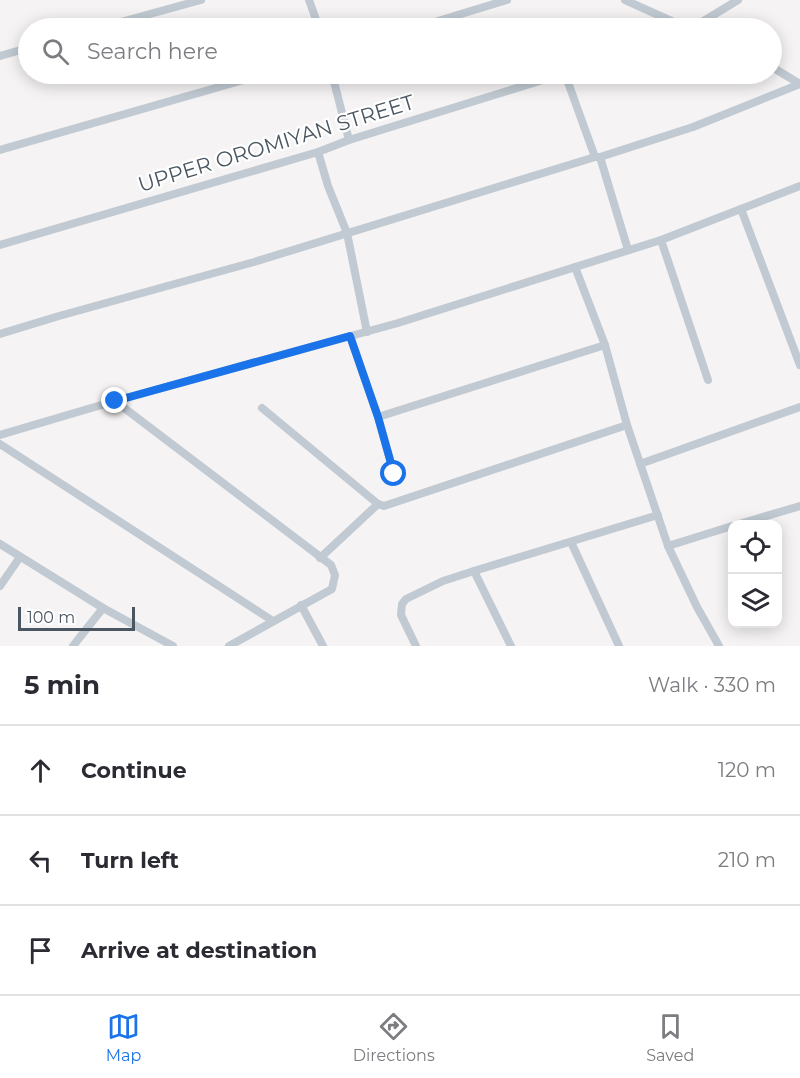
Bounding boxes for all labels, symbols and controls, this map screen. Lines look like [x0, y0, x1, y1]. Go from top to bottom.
search box [18, 18, 782, 84]
icon: search [39, 35, 72, 68]
text: Search here [87, 38, 218, 65]
street label: UPPER OROMIYAN STREET [135, 89, 417, 197]
route end [101, 387, 127, 413]
route start [380, 460, 406, 486]
map controls [728, 520, 782, 628]
button: locate [728, 520, 782, 574]
button: layers [728, 574, 782, 628]
scale bar [18, 604, 135, 632]
text: 100 m [27, 608, 75, 627]
text: 5 min [24, 669, 100, 701]
text: Walk · 330 m [648, 673, 776, 697]
icon: ahead [24, 754, 57, 787]
text: Continue [81, 757, 187, 784]
text: 120 m [718, 758, 776, 782]
icon: left [24, 844, 57, 877]
text: Turn left [81, 847, 179, 874]
text: 210 m [718, 848, 776, 872]
icon: arrive [24, 934, 57, 967]
text: Arrive at destination [81, 937, 317, 964]
tab: Map [106, 1010, 141, 1065]
tab: Directions [353, 1010, 435, 1065]
tab: Saved [646, 1010, 694, 1065]

